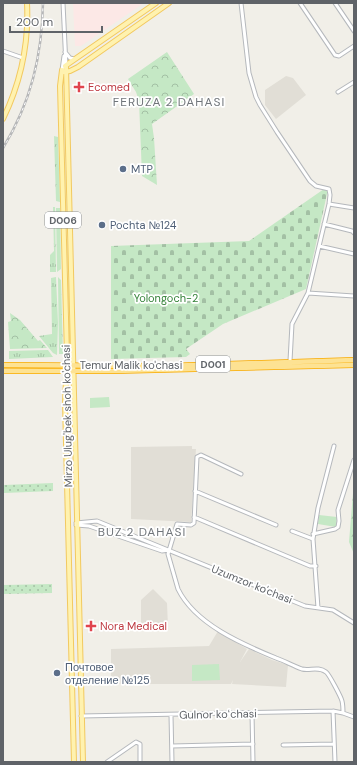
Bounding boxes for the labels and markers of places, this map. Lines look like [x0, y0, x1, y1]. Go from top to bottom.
place label: Ecomed [88, 80, 130, 94]
marker: Ecomed [73, 81, 85, 93]
place label: MTP [131, 162, 153, 176]
marker: MTP [118, 164, 128, 174]
place label: Pochta №124 [110, 218, 177, 232]
marker: Pochta №124 [97, 220, 107, 230]
place label: Nora Medical [100, 619, 167, 633]
marker: Nora Medical [85, 620, 97, 632]
place label: Почтовое отделение №125 [65, 660, 150, 687]
marker: Почтовое отделение №125 [52, 668, 62, 678]

